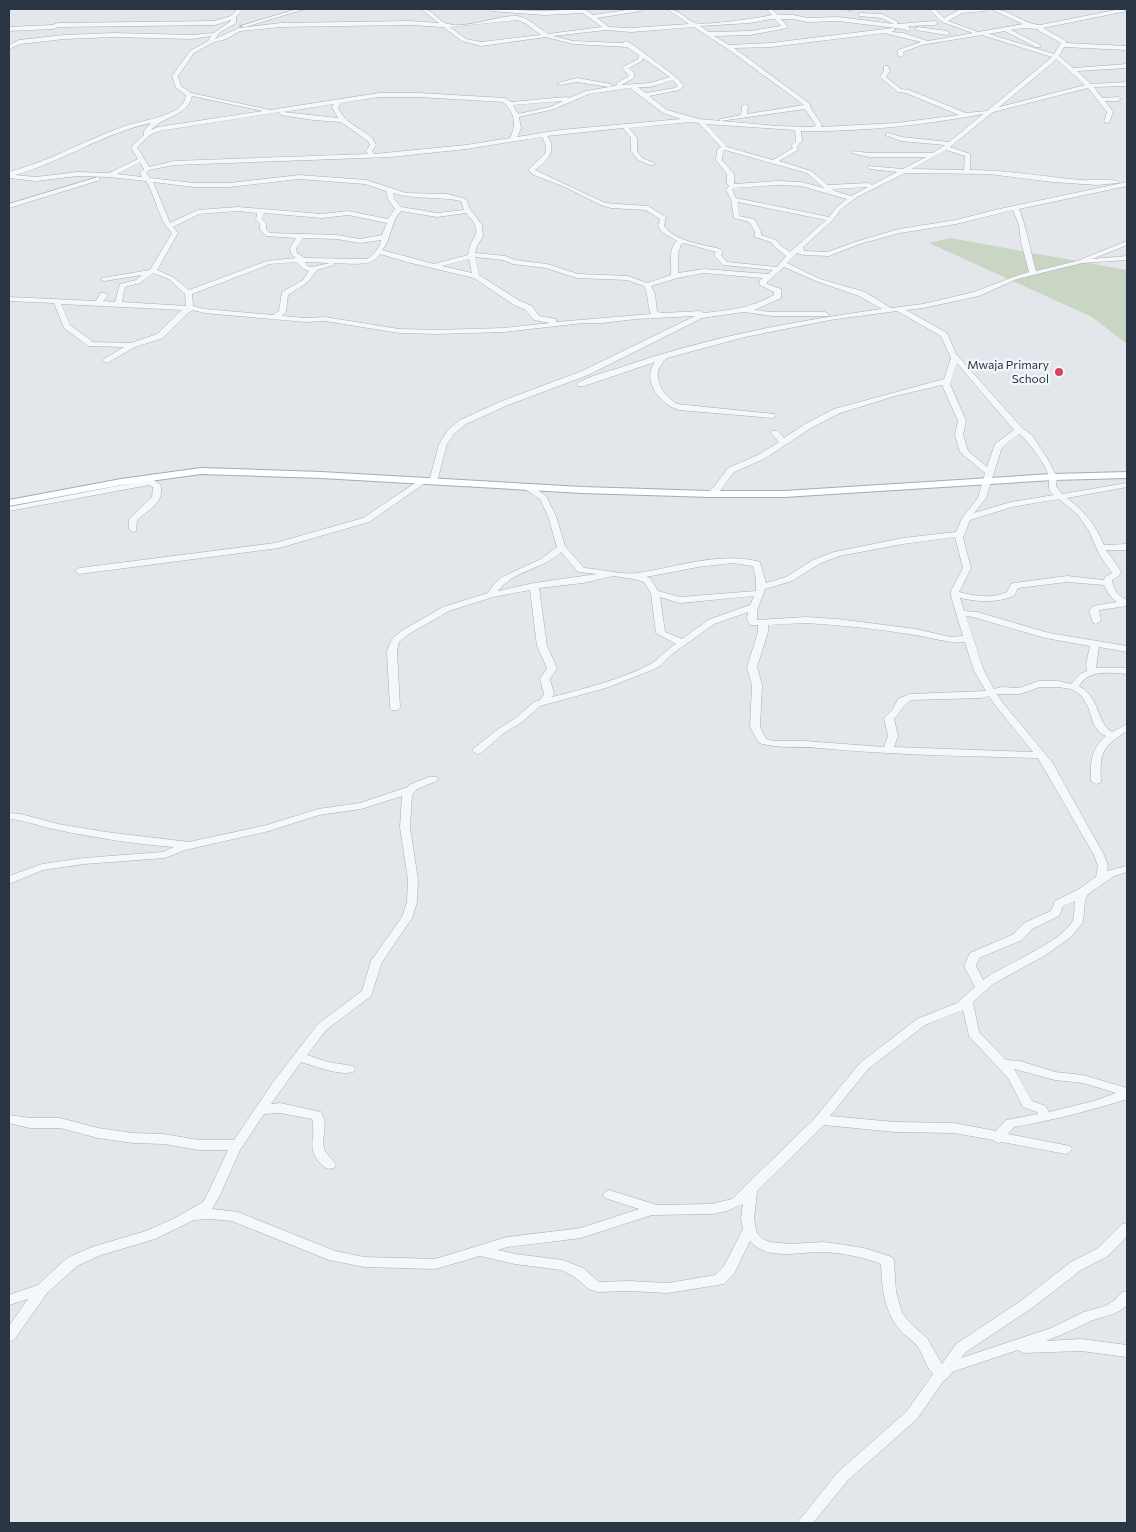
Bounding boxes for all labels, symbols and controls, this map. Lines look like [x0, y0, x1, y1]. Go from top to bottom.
place label: Mwaja Primary School [967, 357, 1049, 385]
marker: Mwaja Primary School [1053, 366, 1065, 378]

